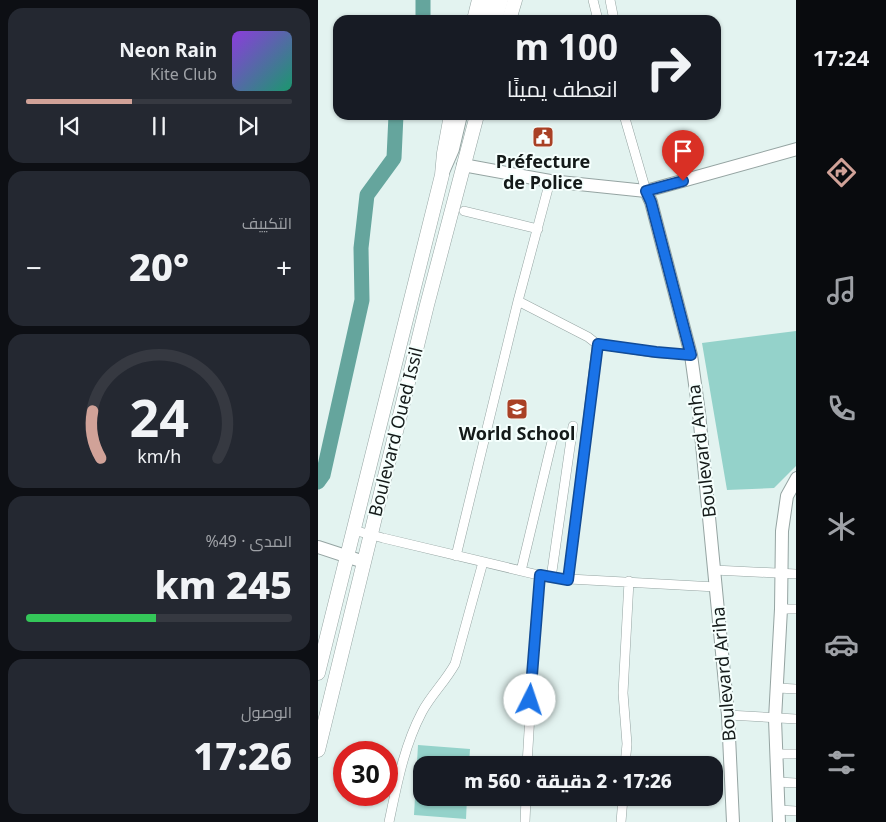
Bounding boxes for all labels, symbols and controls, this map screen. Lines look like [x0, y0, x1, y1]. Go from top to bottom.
text: 100 m [515, 23, 618, 70]
icon: right [636, 35, 701, 100]
text: Neon Rain [119, 37, 217, 63]
text: 17:24 [813, 42, 869, 72]
text: Kite Club [150, 63, 217, 85]
text: انعطف يمينًا [507, 73, 618, 103]
icon: previous [56, 112, 84, 140]
icon: pause [145, 112, 173, 140]
icon: next [234, 112, 262, 140]
public building icon: Préfecture de Police [531, 125, 555, 149]
pin [662, 130, 704, 181]
icon: arrive [669, 137, 697, 165]
place label: Préfecture de Police [496, 149, 590, 194]
icon: directions [824, 155, 859, 190]
text: التكييف [242, 212, 292, 234]
text: 20° [129, 240, 189, 292]
text: − [26, 248, 42, 286]
text: + [276, 248, 292, 286]
icon: music [824, 273, 859, 308]
street label: Boulevard Oued Issil [362, 344, 428, 519]
text: 24 [129, 381, 189, 452]
street label: Boulevard Anha [681, 383, 721, 519]
icon: phone [824, 391, 859, 426]
school or university icon: World School [505, 397, 529, 421]
place label: World School [459, 421, 575, 445]
text: km/h [137, 444, 181, 468]
icon: climate [824, 509, 859, 544]
text: المدى · 49% [205, 530, 292, 552]
text: 245 km [154, 558, 292, 610]
street label: Boulevard Ariha [705, 606, 741, 742]
icon: car [824, 627, 859, 662]
position arrow [503, 673, 555, 725]
text: الوصول [241, 701, 292, 723]
text: 17:26 [193, 729, 292, 781]
speed limit sign: 30 [333, 741, 398, 806]
icon: filters [824, 745, 859, 780]
text: 17:26 · 2 دقيقة · 560 m [464, 768, 672, 794]

